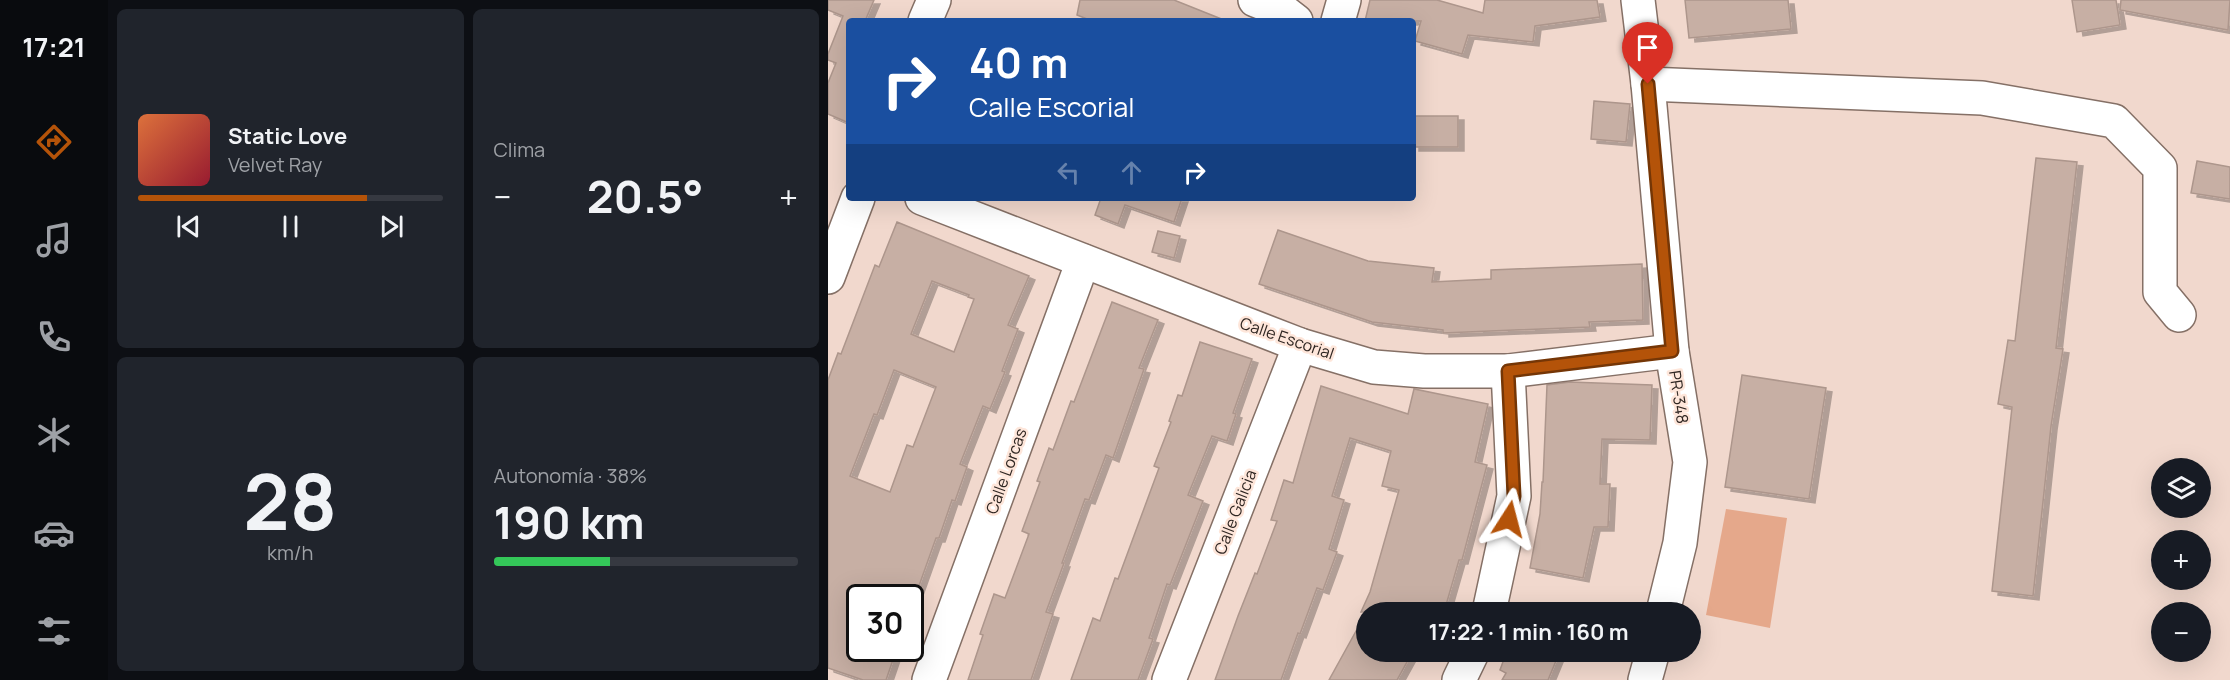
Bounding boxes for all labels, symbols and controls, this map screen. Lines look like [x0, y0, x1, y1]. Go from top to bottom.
pin [1622, 22, 1673, 84]
text: 17:21 [22, 28, 86, 65]
icon: arrive [1631, 31, 1664, 64]
text: 40 m [969, 33, 1068, 91]
icon: right [870, 42, 948, 120]
text: Calle Escorial [969, 88, 1135, 125]
icon: directions [33, 121, 75, 163]
text: Static Love [228, 121, 347, 151]
text: Clima [494, 136, 545, 163]
text: Velvet Ray [228, 151, 322, 178]
icon: left [1052, 156, 1085, 189]
icon: ahead [1115, 156, 1148, 189]
icon: right [1178, 156, 1211, 189]
text: 20.5° [587, 165, 703, 227]
text: − [494, 174, 511, 219]
text: + [779, 174, 798, 219]
icon: previous [172, 210, 205, 243]
icon: pause [274, 210, 307, 243]
icon: next [375, 210, 408, 243]
icon: music [33, 219, 75, 261]
street label: Calle Escorial [1237, 312, 1337, 364]
icon: phone [33, 316, 75, 358]
street label: PR-348 [1664, 369, 1694, 425]
icon: climate [33, 414, 75, 456]
street label: Calle Lorcas [980, 425, 1032, 517]
text: 28 [243, 447, 337, 553]
map controls [2151, 458, 2211, 662]
button: layers [2151, 458, 2211, 518]
text: Autonomía · 38% [494, 462, 647, 489]
street label: Calle Galicia [1209, 466, 1261, 558]
position arrow [1477, 487, 1541, 551]
text: 190 km [494, 491, 644, 553]
icon: car [33, 512, 75, 554]
button: + [2151, 530, 2211, 590]
text: km/h [267, 539, 314, 566]
speed limit sign: 30 [846, 584, 924, 662]
button: − [2151, 602, 2211, 662]
icon: filters [33, 610, 75, 652]
text: 17:22 · 1 min · 160 m [1428, 617, 1629, 647]

